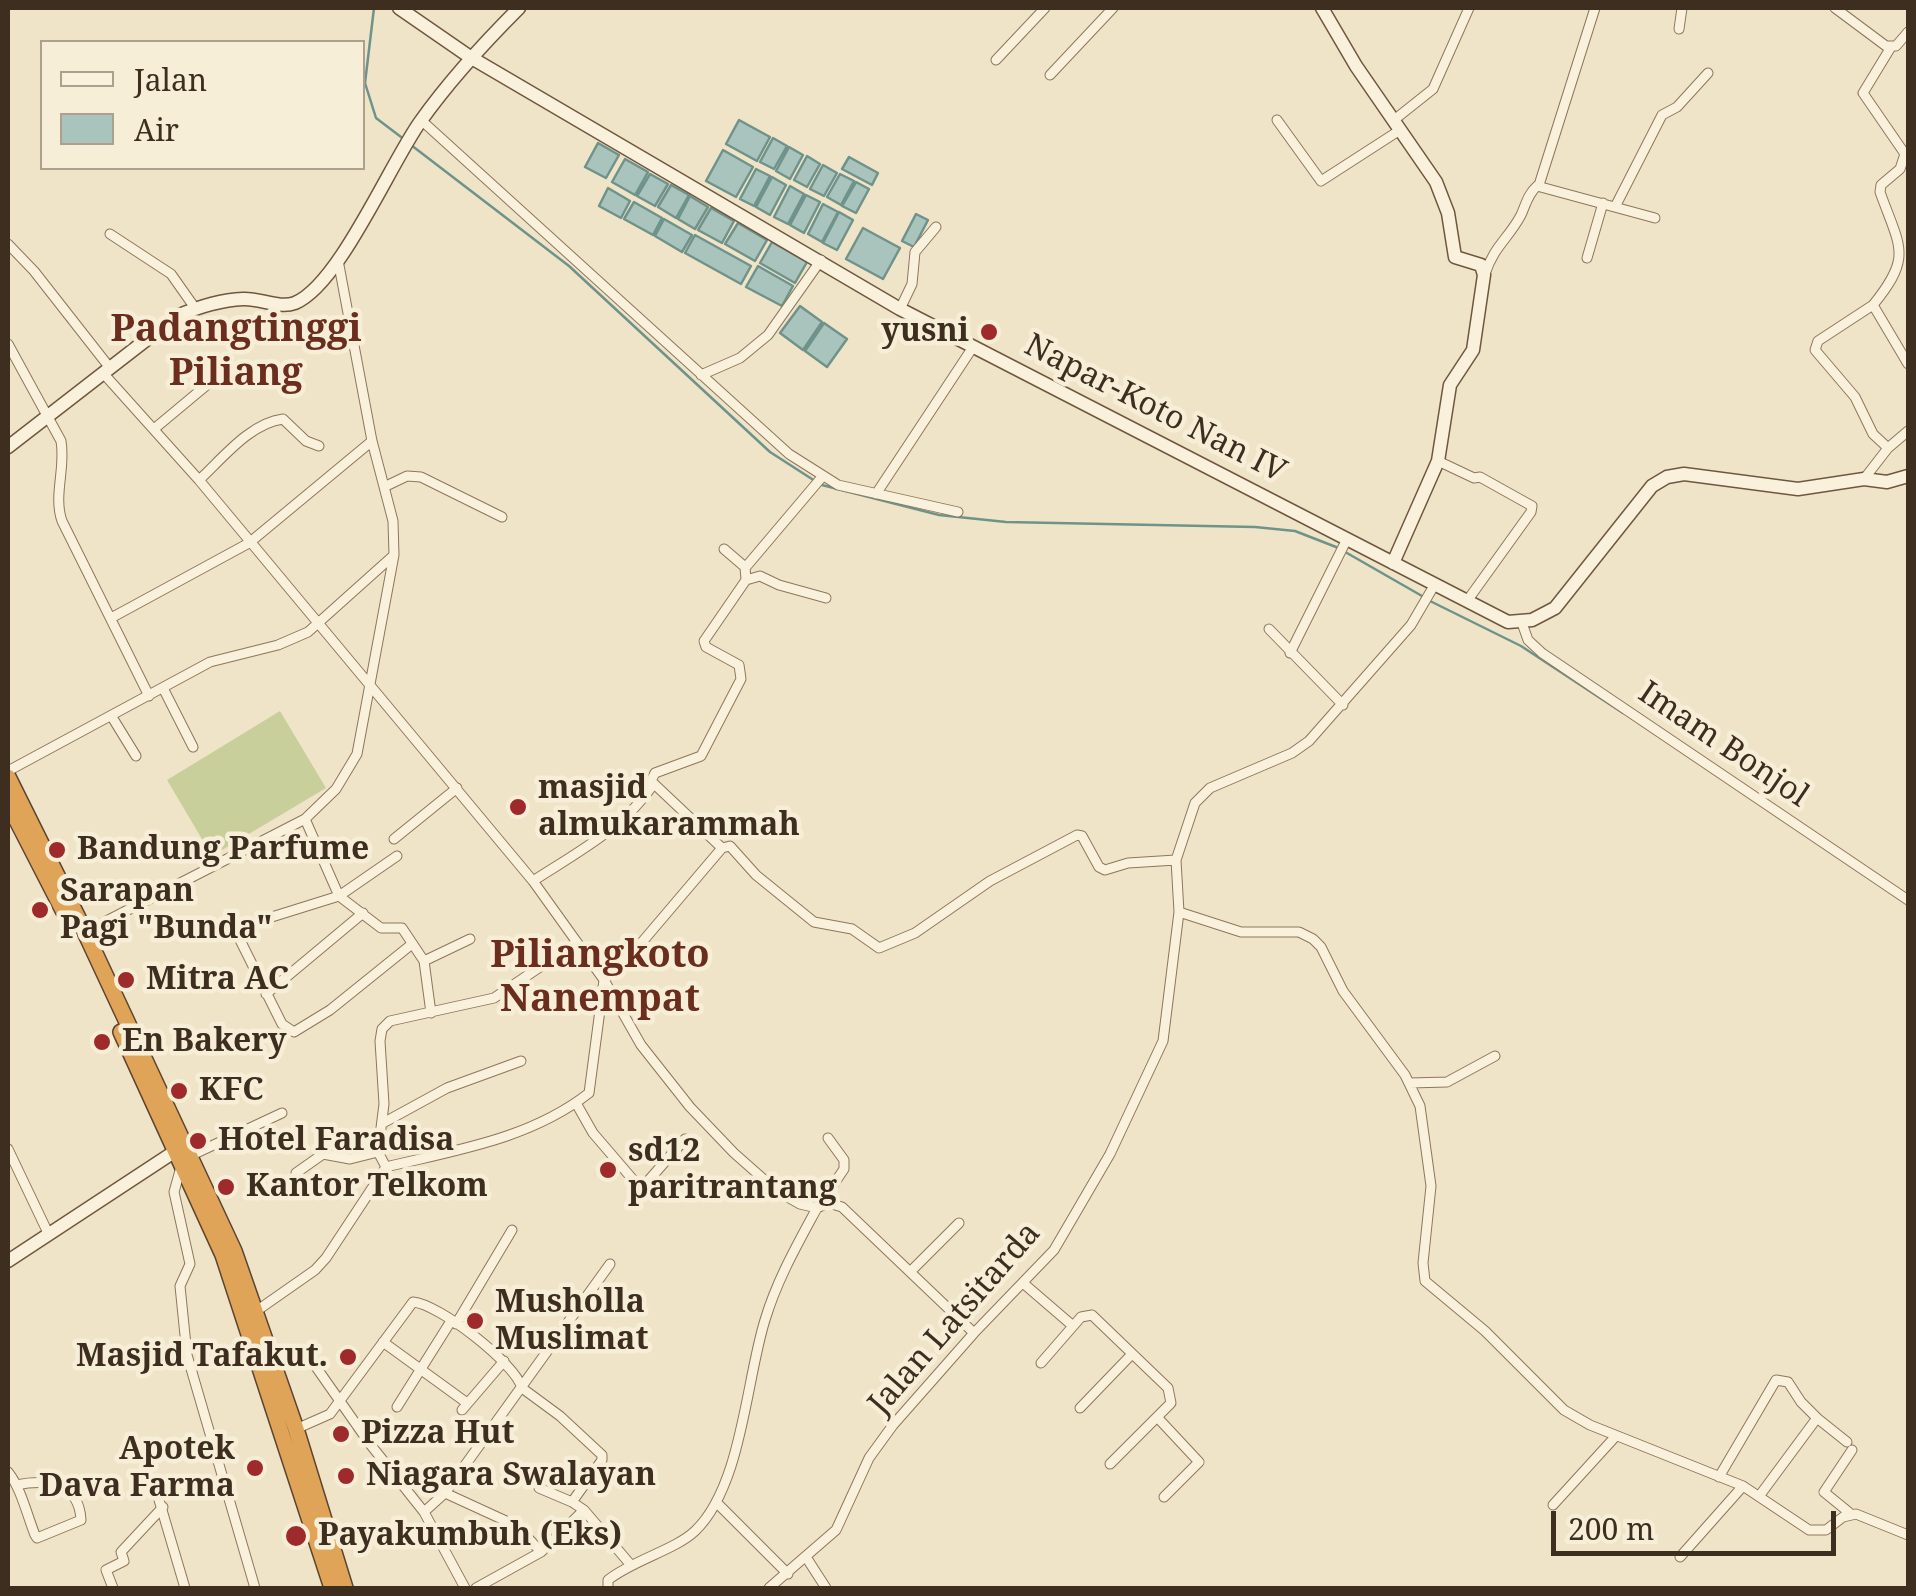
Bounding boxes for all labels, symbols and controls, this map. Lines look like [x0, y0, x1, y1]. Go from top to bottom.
legend [40, 40, 365, 170]
text: Jalan [134, 59, 207, 100]
text: Air [134, 109, 179, 150]
district label: Padangtinggi Piliang [110, 307, 362, 396]
place label: yusni [881, 313, 969, 351]
marker: yusni [978, 321, 1000, 343]
street label: Napar-Koto Nan IV [1018, 326, 1292, 492]
street label: Imam Bonjol [1631, 674, 1815, 816]
place label: masjid almukarammah [538, 770, 800, 845]
marker: masjid almukarammah [507, 796, 529, 818]
place label: Bandung Parfume [77, 831, 369, 869]
marker: Bandung Parfume [46, 839, 68, 861]
place label: Sarapan Pagi "Bunda" [60, 873, 273, 948]
marker: Sarapan Pagi "Bunda" [29, 899, 51, 921]
district label: Piliangkoto Nanempat [490, 933, 710, 1022]
place label: Mitra AC [146, 961, 289, 999]
marker: Mitra AC [115, 969, 137, 991]
place label: En Bakery [122, 1023, 287, 1061]
marker: En Bakery [91, 1031, 113, 1053]
place label: KFC [199, 1072, 264, 1110]
marker: KFC [168, 1080, 190, 1102]
place label: Hotel Faradisa [218, 1122, 454, 1160]
marker: Hotel Faradisa [187, 1130, 209, 1152]
place label: sd12 paritrantang [628, 1133, 837, 1208]
marker: sd12 paritrantang [597, 1159, 619, 1181]
place label: Kantor Telkom [246, 1168, 488, 1206]
marker: Kantor Telkom [215, 1176, 237, 1198]
street label: Jalan Latsitarda [861, 1215, 1049, 1423]
place label: Musholla Muslimat [495, 1284, 648, 1359]
marker: Musholla Muslimat [464, 1310, 486, 1332]
place label: Masjid Tafakut. [76, 1338, 328, 1376]
marker: Masjid Tafakut. [337, 1346, 359, 1368]
place label: Pizza Hut [361, 1415, 515, 1453]
marker: Pizza Hut [330, 1423, 352, 1445]
place label: Apotek Dava Farma [39, 1431, 235, 1506]
marker: Apotek Dava Farma [244, 1457, 266, 1479]
place label: Niagara Swalayan [366, 1457, 656, 1495]
marker: Niagara Swalayan [335, 1465, 357, 1487]
scale bar [1556, 1491, 1841, 1553]
text: 200 m [1568, 1508, 1654, 1549]
place label: Payakumbuh (Eks) [318, 1517, 622, 1555]
marker: Payakumbuh (Eks) [283, 1523, 309, 1549]

